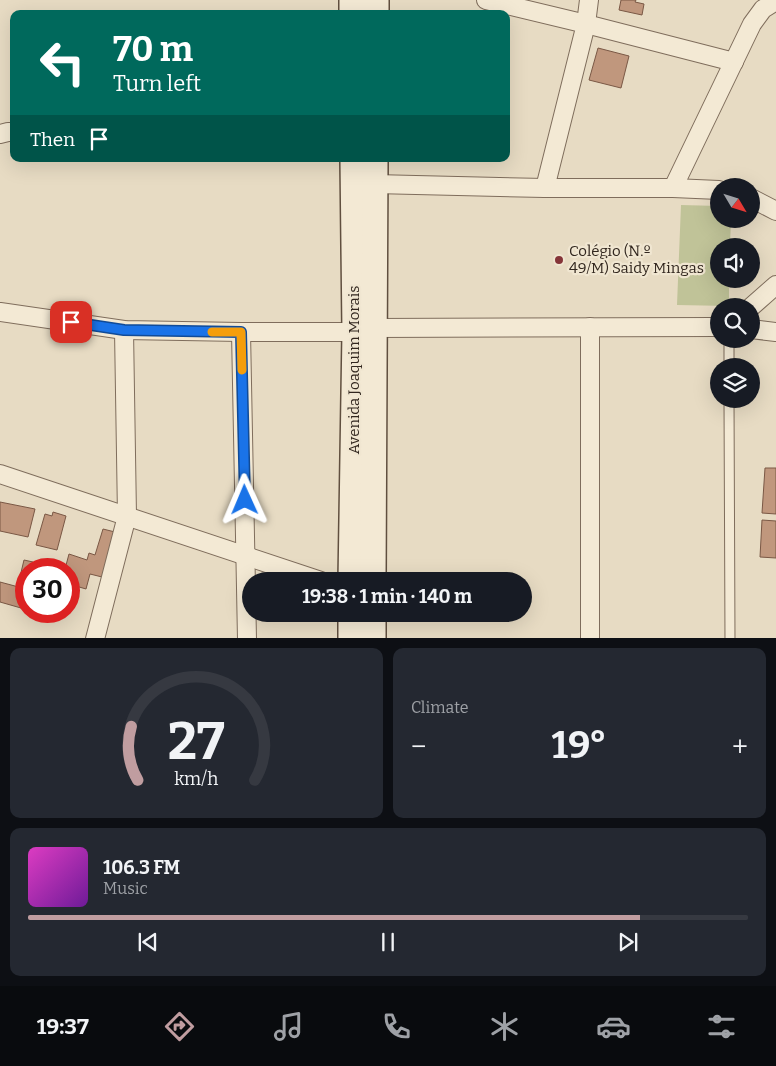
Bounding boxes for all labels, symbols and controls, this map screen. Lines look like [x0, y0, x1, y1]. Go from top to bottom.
text: 70 m [113, 28, 193, 70]
icon: left [30, 30, 95, 95]
text: Turn left [113, 70, 201, 97]
icon: arrive [85, 125, 113, 153]
text: Then [30, 128, 75, 151]
north arrow [710, 178, 760, 228]
map controls [710, 178, 760, 408]
button: sound [710, 238, 760, 288]
place label: Colégio (N.º 49/M) Saidy Mingas [569, 242, 704, 277]
marker: Colégio (N.º 49/M) Saidy Mingas [553, 254, 565, 266]
street label: Avenida Joaquim Morais [345, 286, 363, 454]
button: search [710, 298, 760, 348]
pin [50, 301, 92, 343]
icon: arrive [57, 308, 85, 336]
button: layers [710, 358, 760, 408]
position arrow [218, 473, 270, 525]
speed limit sign: 30 [15, 558, 80, 623]
text: 19:38 · 1 min · 140 m [302, 585, 472, 608]
text: Climate [411, 698, 469, 717]
text: 27 [168, 710, 225, 773]
text: 19° [552, 722, 607, 768]
text: − [411, 730, 426, 763]
text: + [732, 730, 748, 763]
text: km/h [174, 768, 219, 790]
text: 106.3 FM [103, 856, 180, 879]
text: Music [103, 879, 148, 898]
icon: previous [134, 928, 162, 956]
icon: pause [374, 928, 402, 956]
icon: next [614, 928, 642, 956]
icon: directions [162, 1009, 197, 1044]
icon: music [271, 1009, 306, 1044]
icon: phone [379, 1009, 414, 1044]
icon: climate [487, 1009, 522, 1044]
icon: car [596, 1009, 631, 1044]
icon: filters [704, 1009, 739, 1044]
text: 19:37 [37, 1013, 89, 1040]

